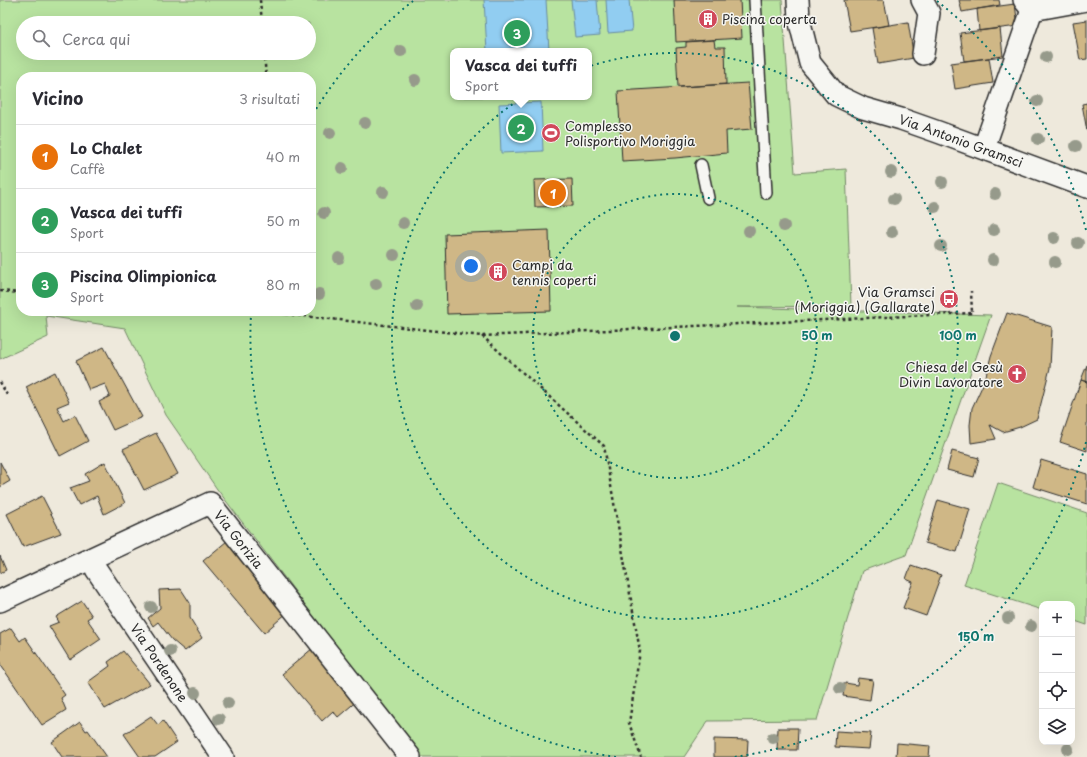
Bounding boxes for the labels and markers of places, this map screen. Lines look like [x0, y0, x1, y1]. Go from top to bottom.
building icon: Piscina coperta [697, 8, 719, 30]
place label: Piscina coperta [722, 9, 817, 28]
pin: 3 [504, 18, 530, 48]
pin: 2 [508, 113, 534, 143]
place label: Complesso Polisportivo Moriggia [565, 116, 695, 150]
sports icon: Complesso Polisportivo Moriggia [540, 122, 562, 144]
pin: 1 [540, 178, 566, 208]
place label: Campi da tennis coperti [512, 255, 597, 289]
building icon: Campi da tennis coperti [487, 261, 509, 283]
place label: Via Gramsci (Moriggia) (Gallarate) [795, 282, 935, 316]
bus stop icon: Via Gramsci (Moriggia) (Gallarate) [938, 288, 960, 310]
centre of rings [668, 329, 682, 343]
place label: Chiesa del Gesù Divin Lavoratore [899, 357, 1003, 391]
church icon: Chiesa del Gesù Divin Lavoratore [1006, 363, 1028, 385]

